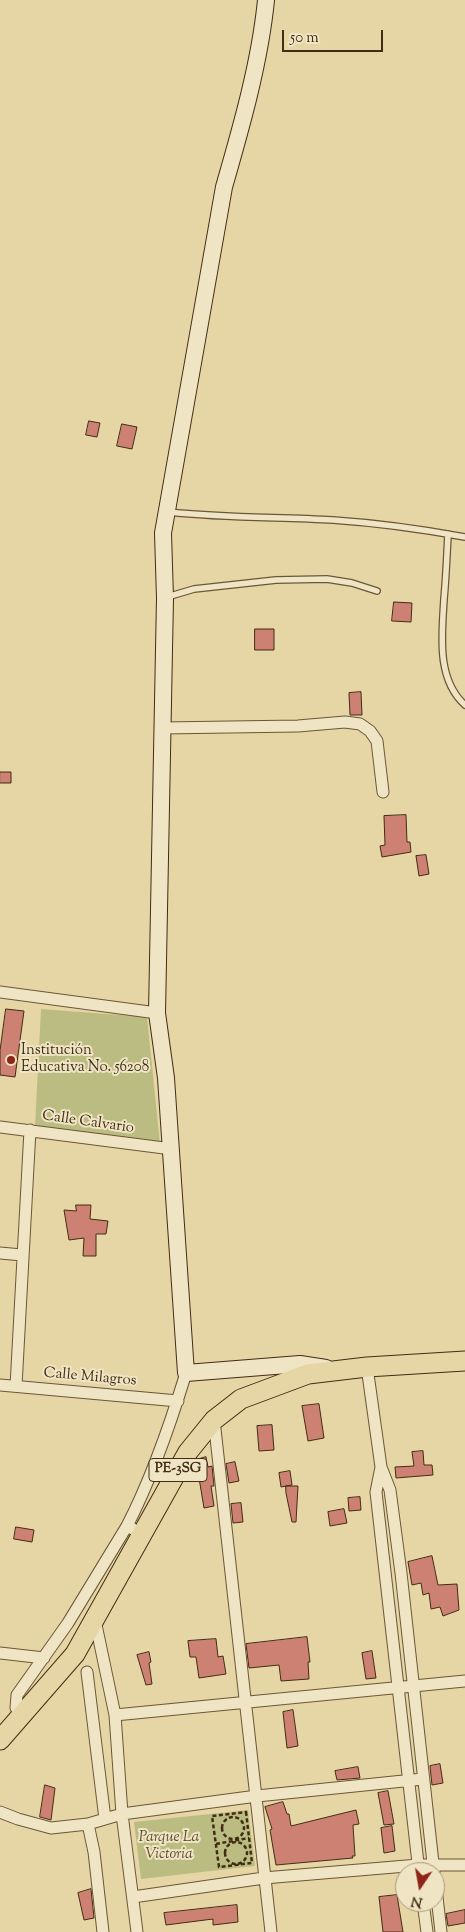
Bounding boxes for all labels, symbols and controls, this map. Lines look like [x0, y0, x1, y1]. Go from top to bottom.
scale bar [285, 20, 386, 52]
text: 50 m [290, 28, 319, 49]
place label: Institución Educativa No. 56208 [21, 1042, 149, 1077]
marker: Institución Educativa No. 56208 [5, 1054, 17, 1066]
street label: Calle Calvario [41, 1108, 135, 1138]
street label: Calle Milagros [43, 1365, 137, 1391]
road number: PE-3SG [149, 1458, 207, 1482]
park label: Parque La Victoria [139, 1829, 199, 1864]
north arrow [395, 1862, 445, 1912]
text: N [410, 1890, 425, 1912]

